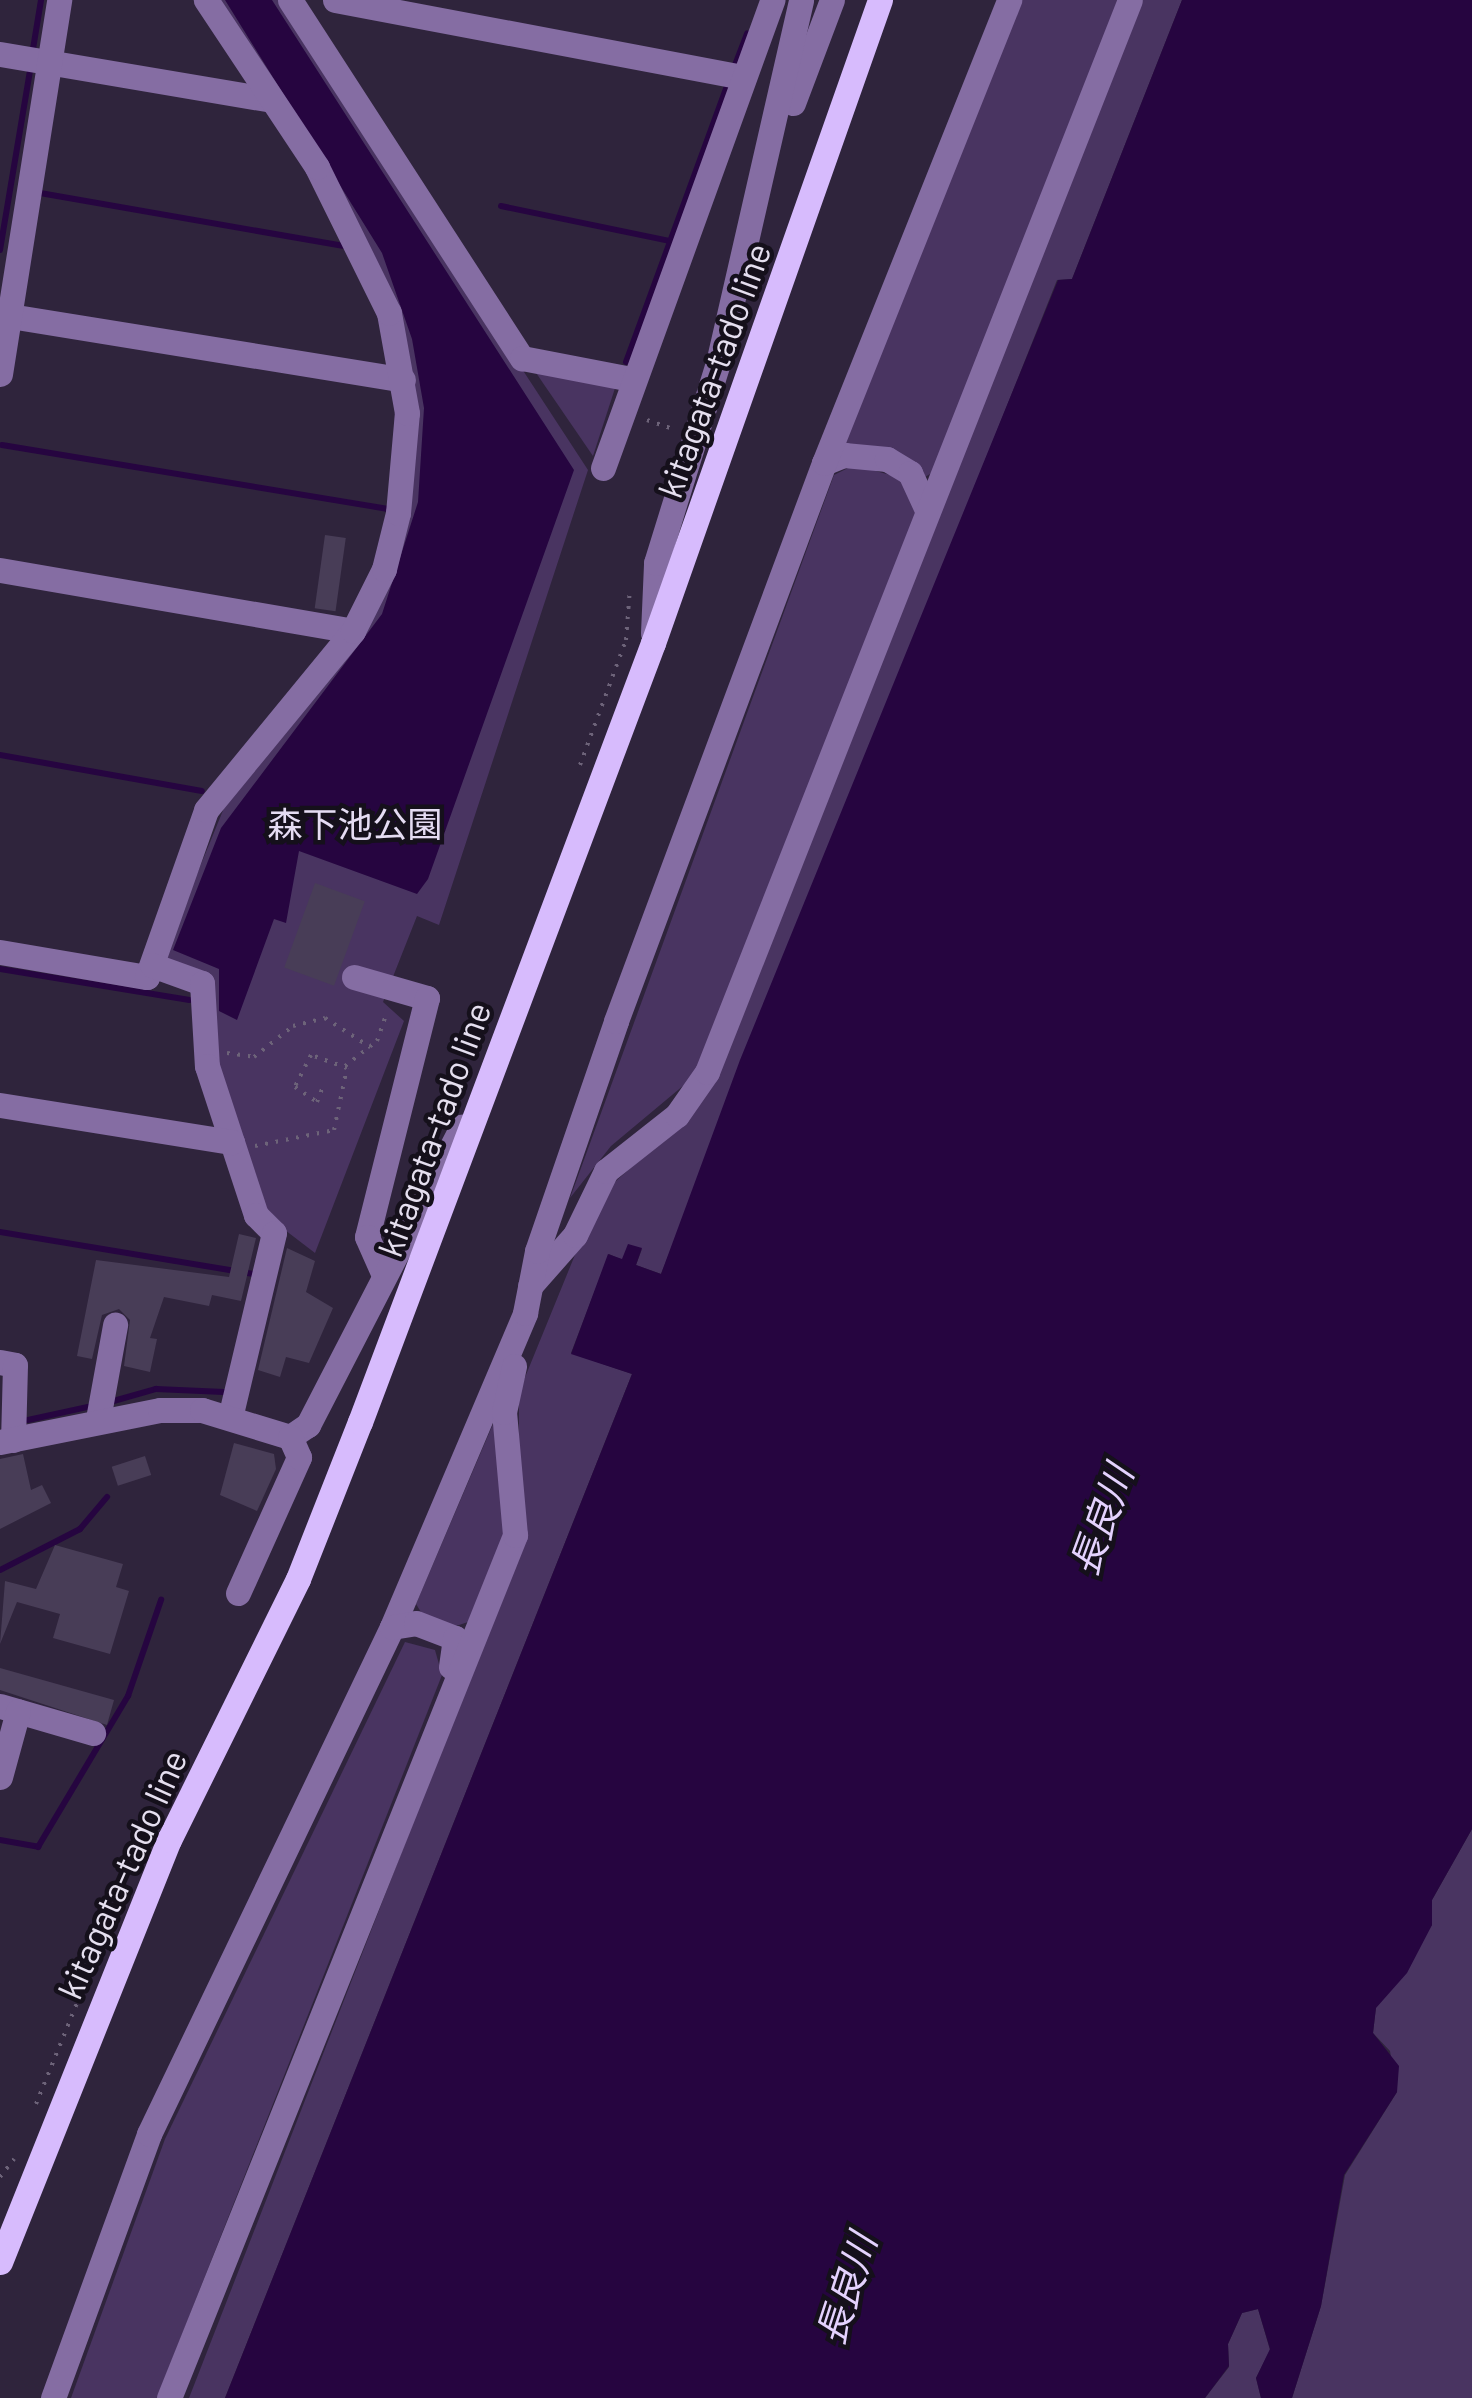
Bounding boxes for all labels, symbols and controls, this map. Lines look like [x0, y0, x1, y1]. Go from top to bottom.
street label: kitagata-tado line [647, 237, 779, 503]
park label: 森下池公園 [268, 802, 442, 844]
street label: kitagata-tado line [367, 996, 499, 1262]
water label: 長良川 [1060, 1459, 1142, 1581]
street label: kitagata-tado line [47, 1743, 195, 2005]
water label: 長良川 [807, 2228, 885, 2350]

